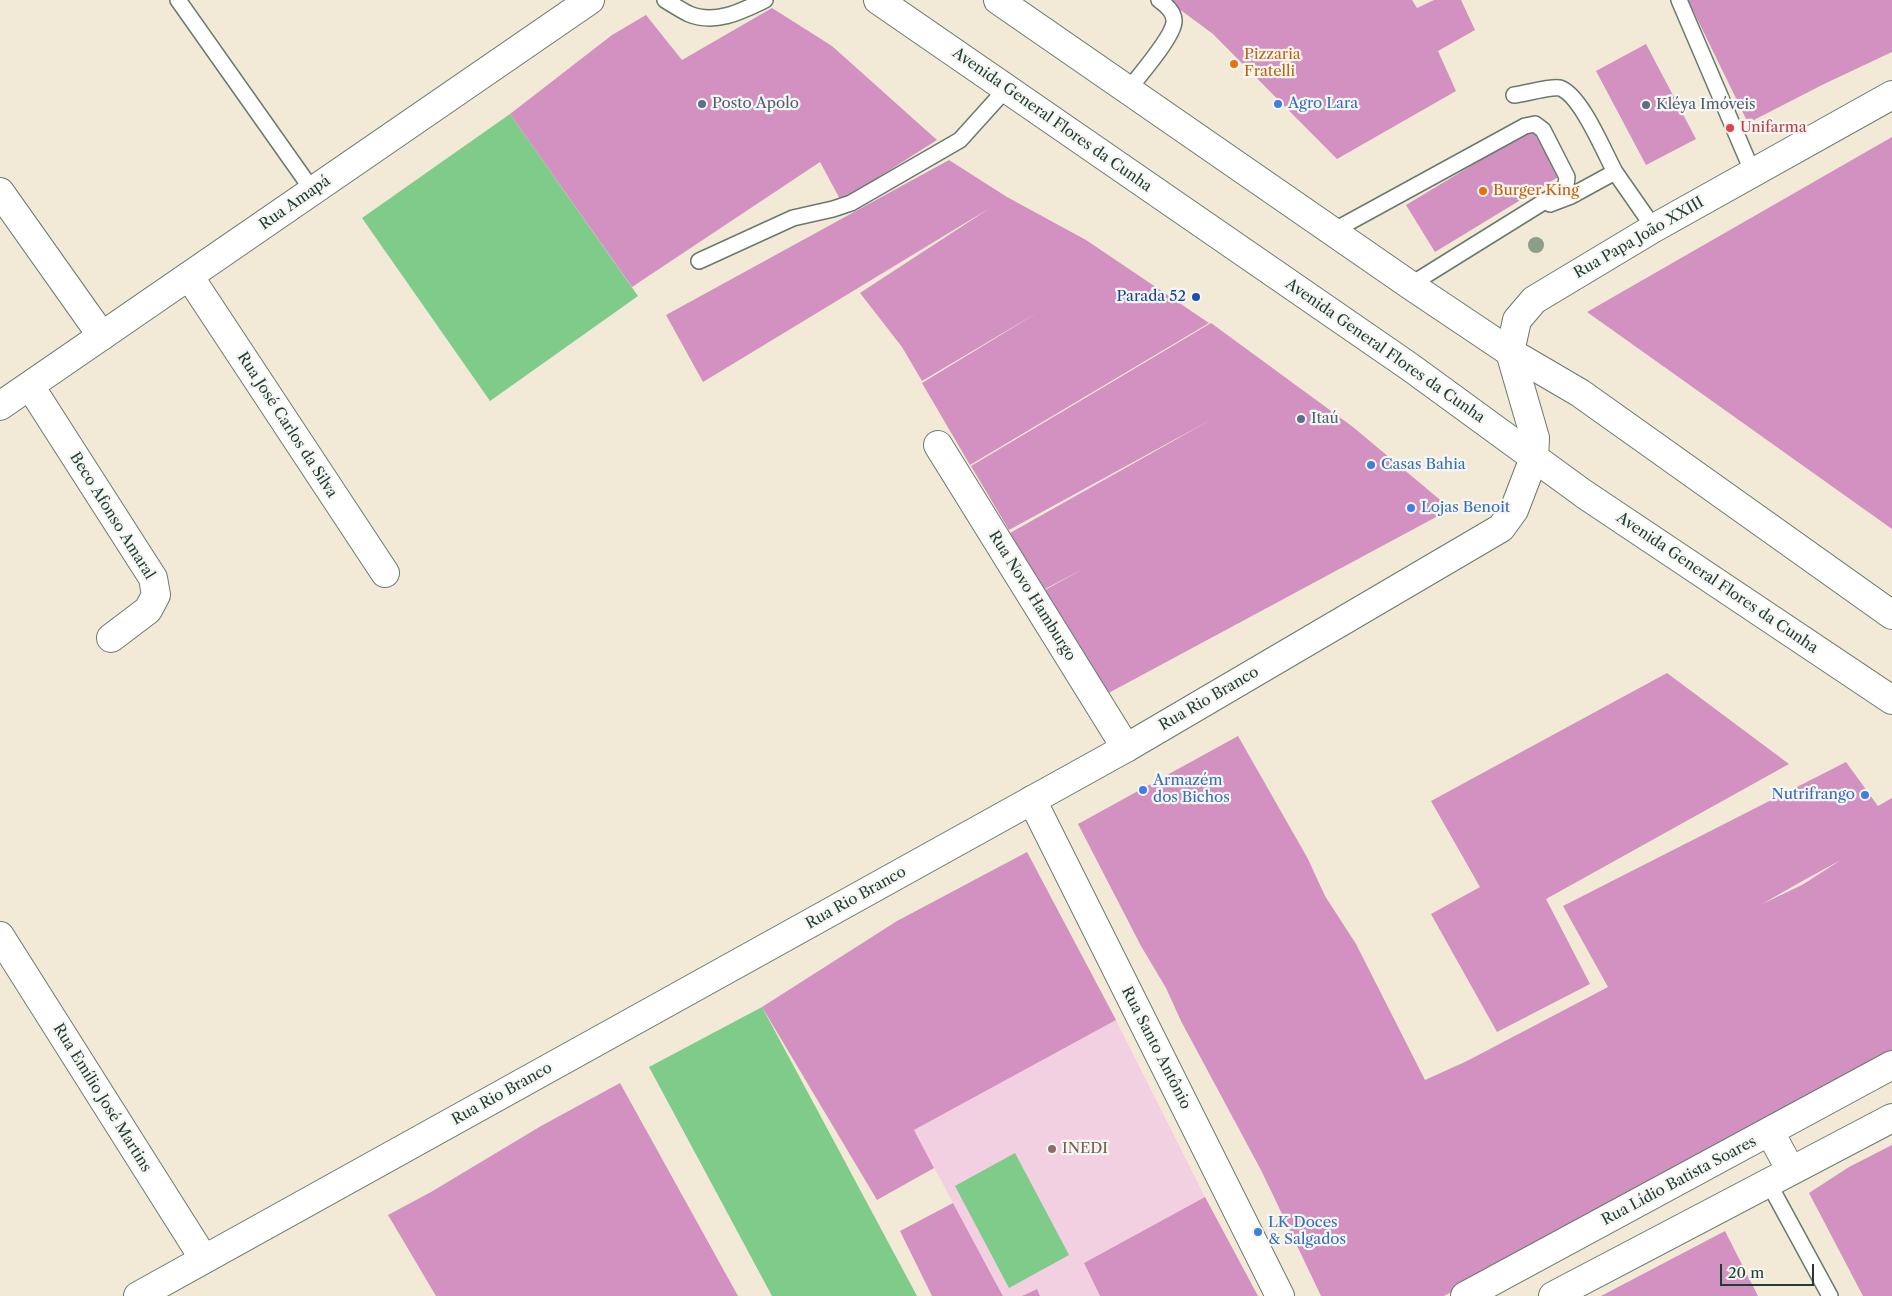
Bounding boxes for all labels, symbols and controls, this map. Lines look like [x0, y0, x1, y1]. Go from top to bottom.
street label: Avenida General Flores da Cunha [949, 44, 1155, 196]
place label: Pizzaria Fratelli [1244, 46, 1301, 81]
marker: Pizzaria Fratelli [1228, 58, 1240, 70]
place label: Posto Apolo [712, 95, 799, 113]
place label: Agro Lara [1288, 95, 1358, 113]
place label: Kléya Imóveis [1656, 96, 1756, 114]
marker: Posto Apolo [696, 98, 708, 110]
marker: Agro Lara [1272, 98, 1284, 110]
marker: Kléya Imóveis [1640, 99, 1652, 111]
place label: Unifarma [1740, 119, 1807, 137]
marker: Unifarma [1724, 122, 1736, 134]
street label: Rua Amapá [256, 172, 334, 234]
place label: Burger King [1493, 182, 1579, 200]
marker: Burger King [1477, 185, 1489, 197]
street label: Rua Papa João XXIII [1571, 194, 1707, 282]
street label: Avenida General Flores da Cunha [1282, 275, 1488, 427]
place label: Parada 52 [1116, 288, 1186, 306]
marker: Parada 52 [1190, 291, 1202, 303]
street label: Rua José Carlos da Silva [233, 349, 341, 501]
place label: Itaú [1311, 410, 1339, 428]
marker: Itaú [1295, 413, 1307, 425]
street label: Beco Afonso Amaral [66, 449, 158, 583]
place label: Casas Bahia [1381, 456, 1466, 474]
marker: Casas Bahia [1365, 459, 1377, 471]
place label: Lojas Benoit [1421, 499, 1510, 517]
marker: Lojas Benoit [1405, 502, 1417, 514]
street label: Avenida General Flores da Cunha [1613, 509, 1821, 657]
street label: Rua Novo Hamburgo [985, 528, 1079, 664]
street label: Rua Rio Branco [1156, 663, 1262, 735]
place label: Armazém dos Bichos [1153, 772, 1230, 807]
marker: Armazém dos Bichos [1137, 784, 1149, 796]
place label: Nutrifrango [1772, 786, 1855, 804]
marker: Nutrifrango [1859, 789, 1871, 801]
street label: Rua Rio Branco [803, 863, 909, 933]
street label: Rua Santo Antônio [1117, 984, 1195, 1112]
street label: Rua Emílio José Martins [49, 1021, 155, 1175]
street label: Rua Rio Branco [449, 1059, 555, 1129]
street label: Rua Lídio Batista Soares [1599, 1133, 1759, 1229]
place label: INEDI [1062, 1140, 1108, 1158]
marker: INEDI [1046, 1143, 1058, 1155]
place label: LK Doces & Salgados [1268, 1214, 1346, 1249]
marker: LK Doces & Salgados [1252, 1226, 1264, 1238]
scale bar [1722, 1254, 1816, 1286]
text: 20 m [1728, 1263, 1764, 1282]

